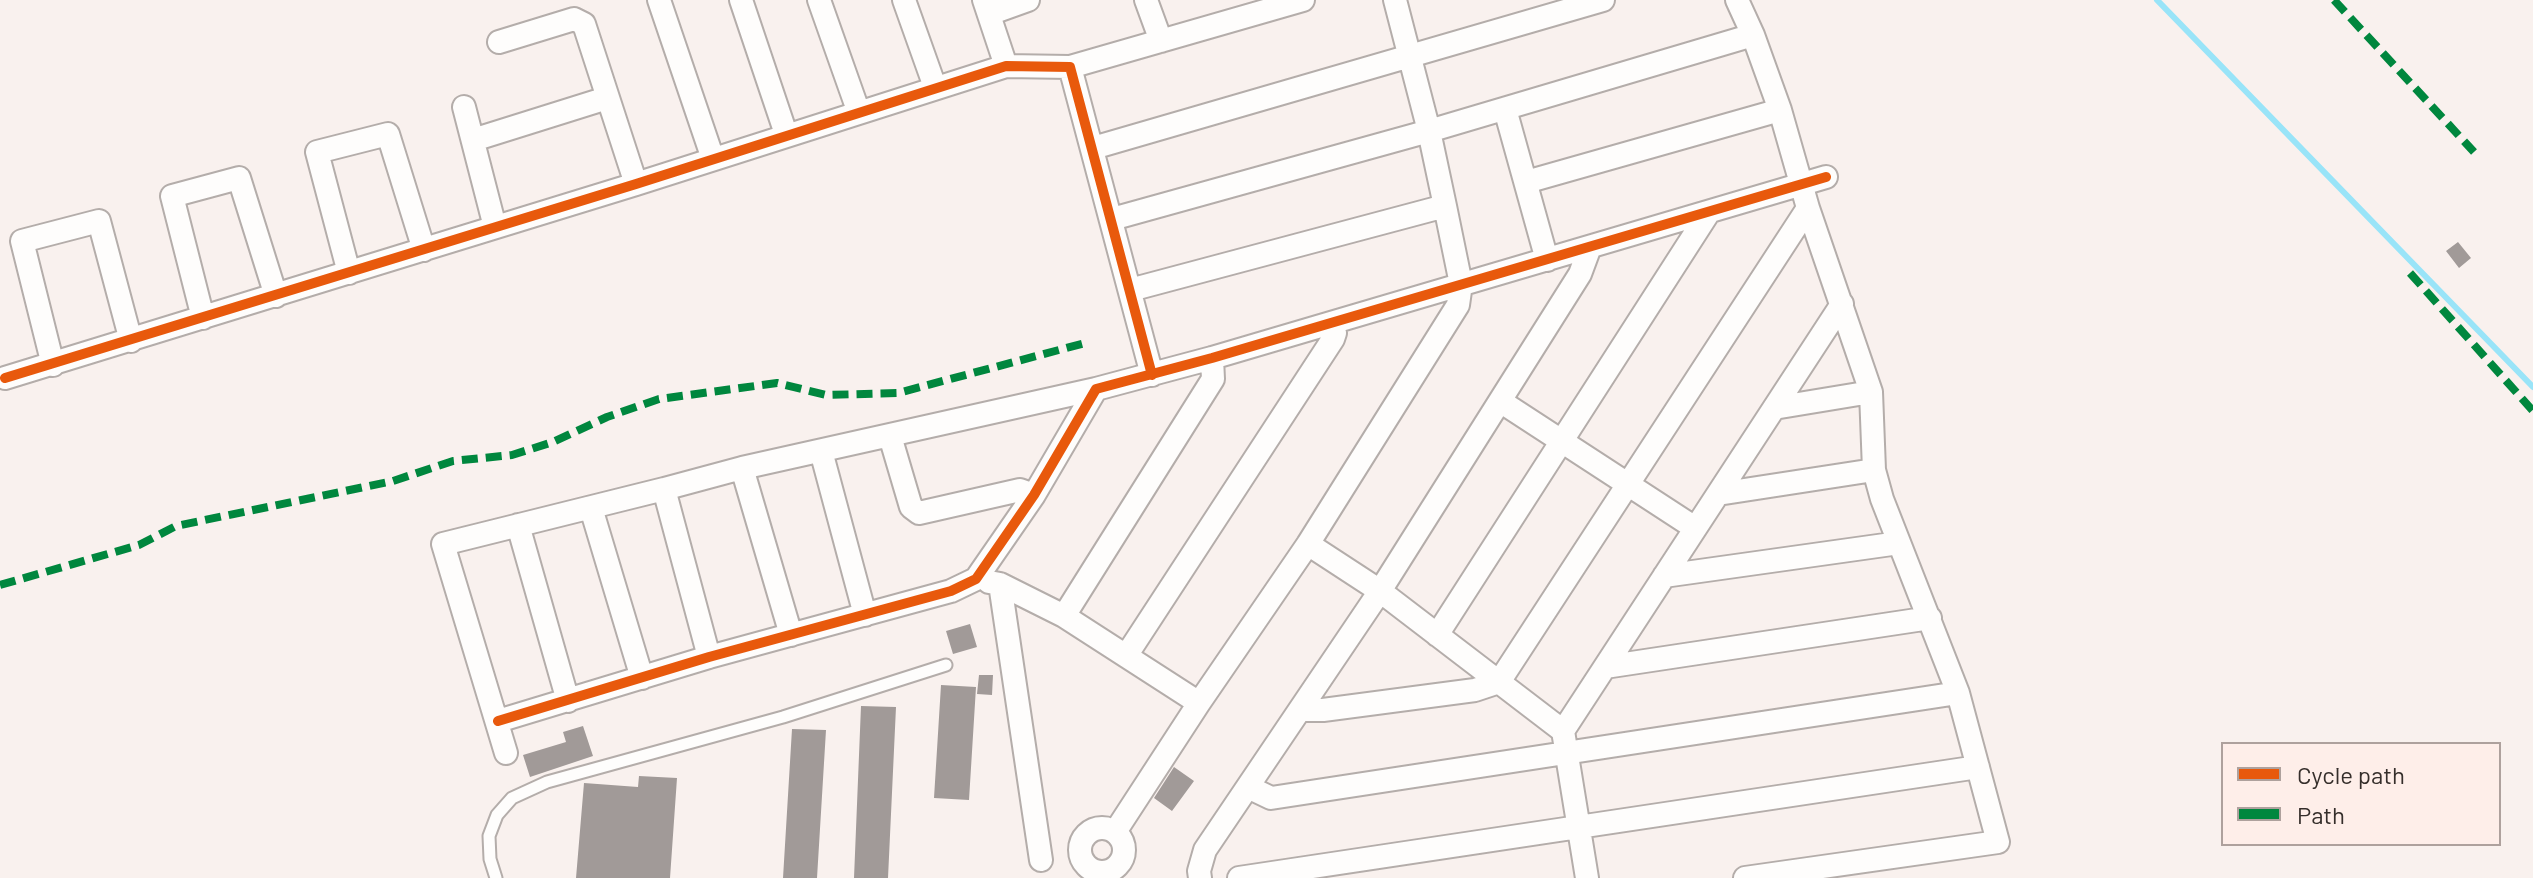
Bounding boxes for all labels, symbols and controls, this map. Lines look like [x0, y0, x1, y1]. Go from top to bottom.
legend [2221, 742, 2501, 846]
text: Cycle path [2297, 760, 2405, 789]
text: Path [2297, 800, 2345, 829]

